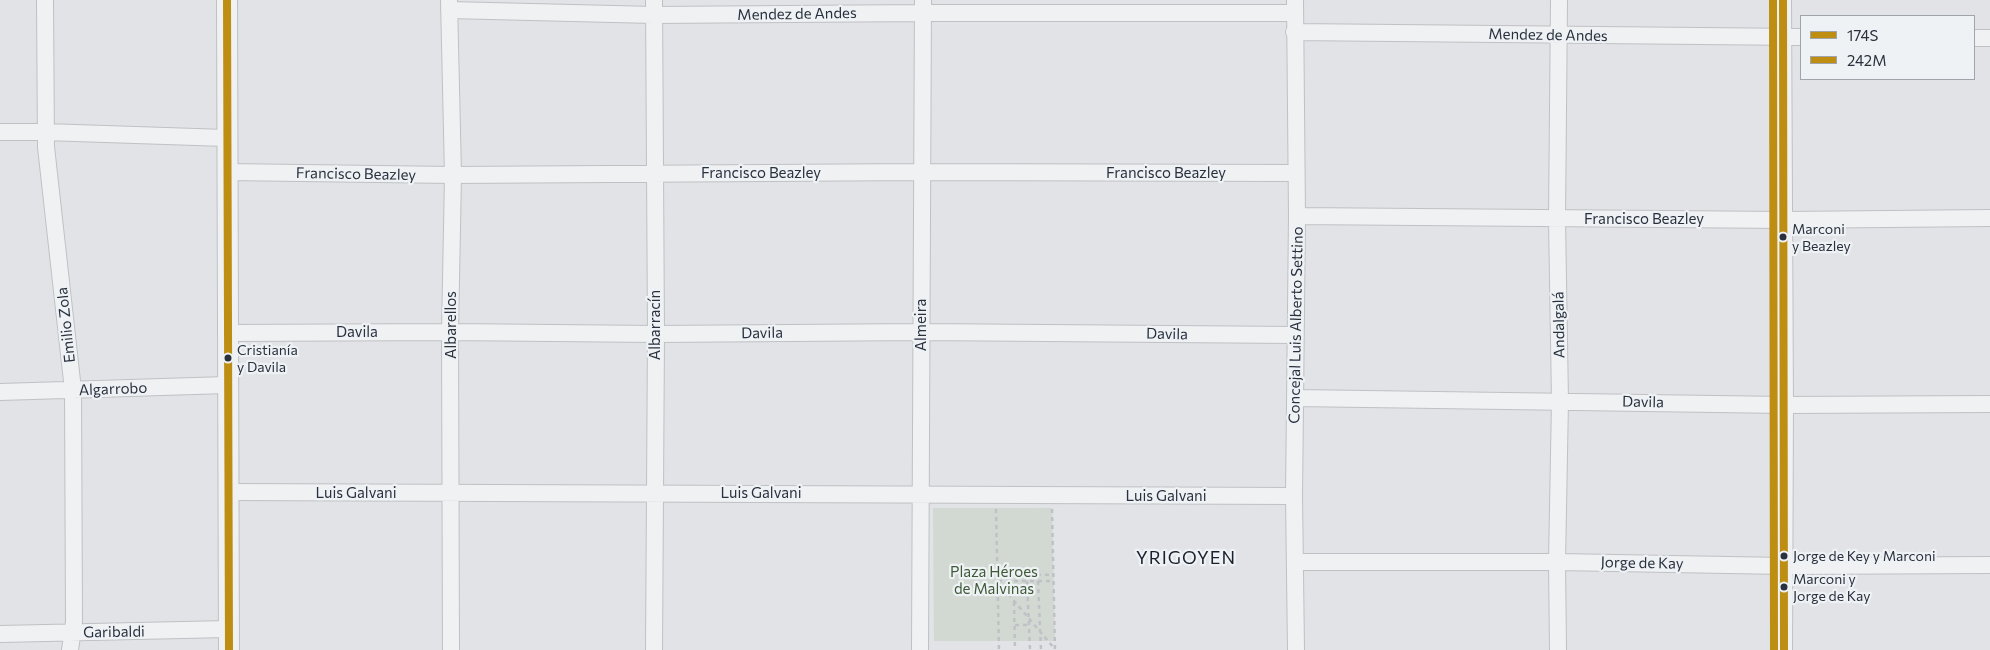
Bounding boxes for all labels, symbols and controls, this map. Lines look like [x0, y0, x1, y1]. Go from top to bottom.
street label: Mendez de Andes [737, 4, 857, 24]
legend [1800, 15, 1975, 80]
street label: Mendez de Andes [1488, 25, 1608, 45]
text: 174S [1847, 26, 1878, 44]
text: 242M [1847, 51, 1887, 69]
street label: Francisco Beazley [296, 164, 416, 184]
street label: Francisco Beazley [701, 164, 821, 182]
street label: Francisco Beazley [1106, 164, 1226, 182]
street label: Francisco Beazley [1584, 210, 1704, 228]
place label: Marconi y Beazley [1792, 221, 1851, 253]
street label: Concejal Luis Alberto Settino [1285, 226, 1307, 424]
marker: Marconi y Beazley [1778, 232, 1788, 242]
street label: Emilio Zola [53, 286, 79, 364]
street label: Albarracín [646, 290, 664, 360]
street label: Albarellos [442, 291, 460, 359]
street label: Andalgalá [1549, 291, 1569, 359]
street label: Almeira [912, 299, 930, 351]
street label: Davila [336, 323, 378, 341]
street label: Davila [741, 324, 783, 342]
street label: Davila [1146, 325, 1188, 343]
place label: Cristianía y Davila [237, 342, 298, 374]
marker: Cristianía y Davila [223, 353, 233, 363]
street label: Algarrobo [78, 379, 148, 399]
street label: Davila [1622, 393, 1664, 411]
street label: Luis Galvani [315, 484, 397, 502]
street label: Luis Galvani [720, 484, 802, 502]
street label: Luis Galvani [1125, 487, 1207, 505]
district label: YRIGOYEN [1135, 547, 1237, 569]
place label: Jorge de Key y Marconi [1793, 548, 1935, 564]
marker: Jorge de Key y Marconi [1779, 551, 1789, 561]
street label: Jorge de Kay [1600, 553, 1684, 573]
park label: Plaza Héroes de Malvinas [950, 563, 1038, 598]
place label: Marconi y Jorge de Kay [1793, 571, 1870, 604]
marker: Marconi y Jorge de Kay [1779, 582, 1789, 592]
street label: Garibaldi [83, 622, 145, 642]

